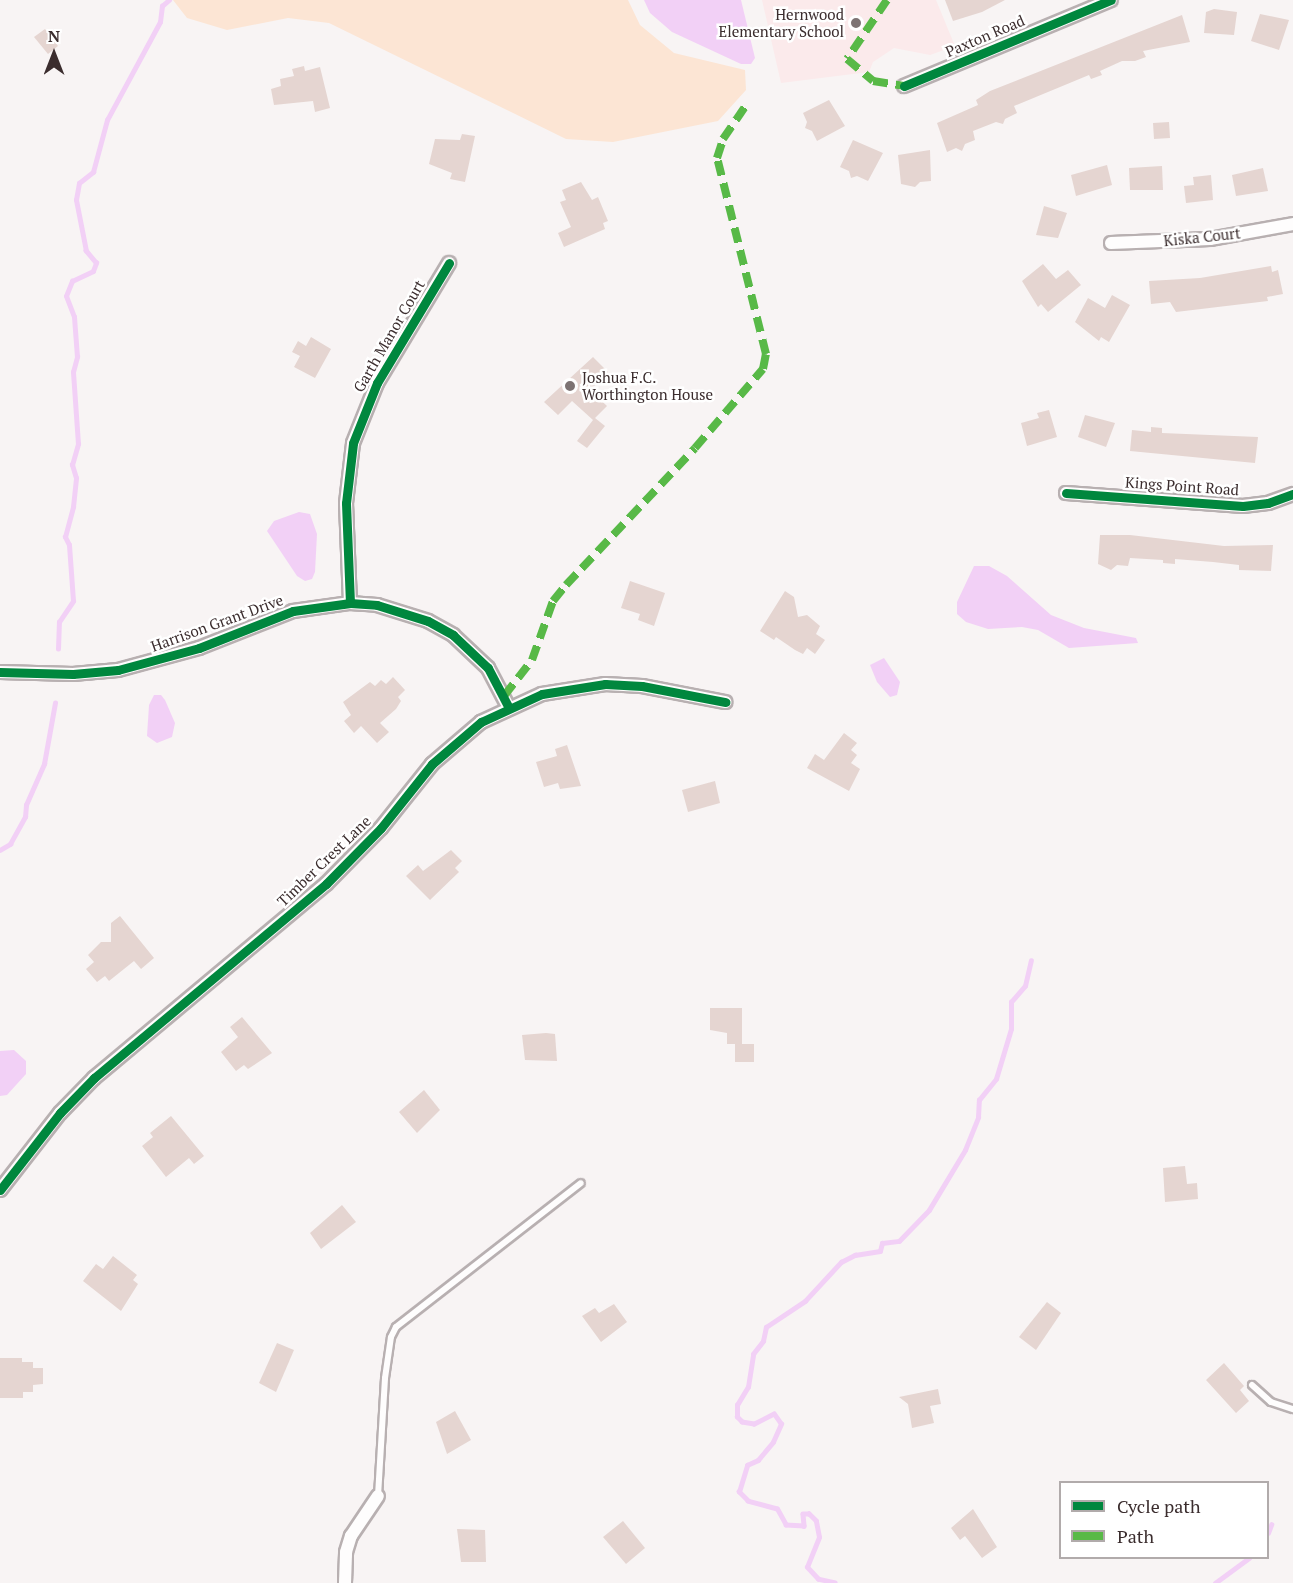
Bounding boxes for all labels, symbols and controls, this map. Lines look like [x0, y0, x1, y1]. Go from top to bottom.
place label: Hernwood Elementary School [718, 5, 844, 40]
street label: Paxton Road [943, 11, 1027, 61]
marker: Hernwood Elementary School [849, 16, 863, 30]
north arrow [24, 24, 84, 84]
text: N [48, 25, 60, 47]
street label: Kiska Court [1163, 224, 1241, 250]
street label: Garth Manor Court [350, 277, 428, 395]
place label: Joshua F.C. Worthington House [582, 368, 713, 403]
marker: Joshua F.C. Worthington House [563, 379, 577, 393]
street label: Kings Point Road [1124, 473, 1240, 499]
street label: Harrison Grant Drive [148, 591, 286, 655]
street label: Timber Crest Lane [274, 812, 374, 910]
legend [1059, 1481, 1269, 1559]
text: Cycle path [1117, 1494, 1201, 1518]
text: Path [1117, 1524, 1154, 1548]

